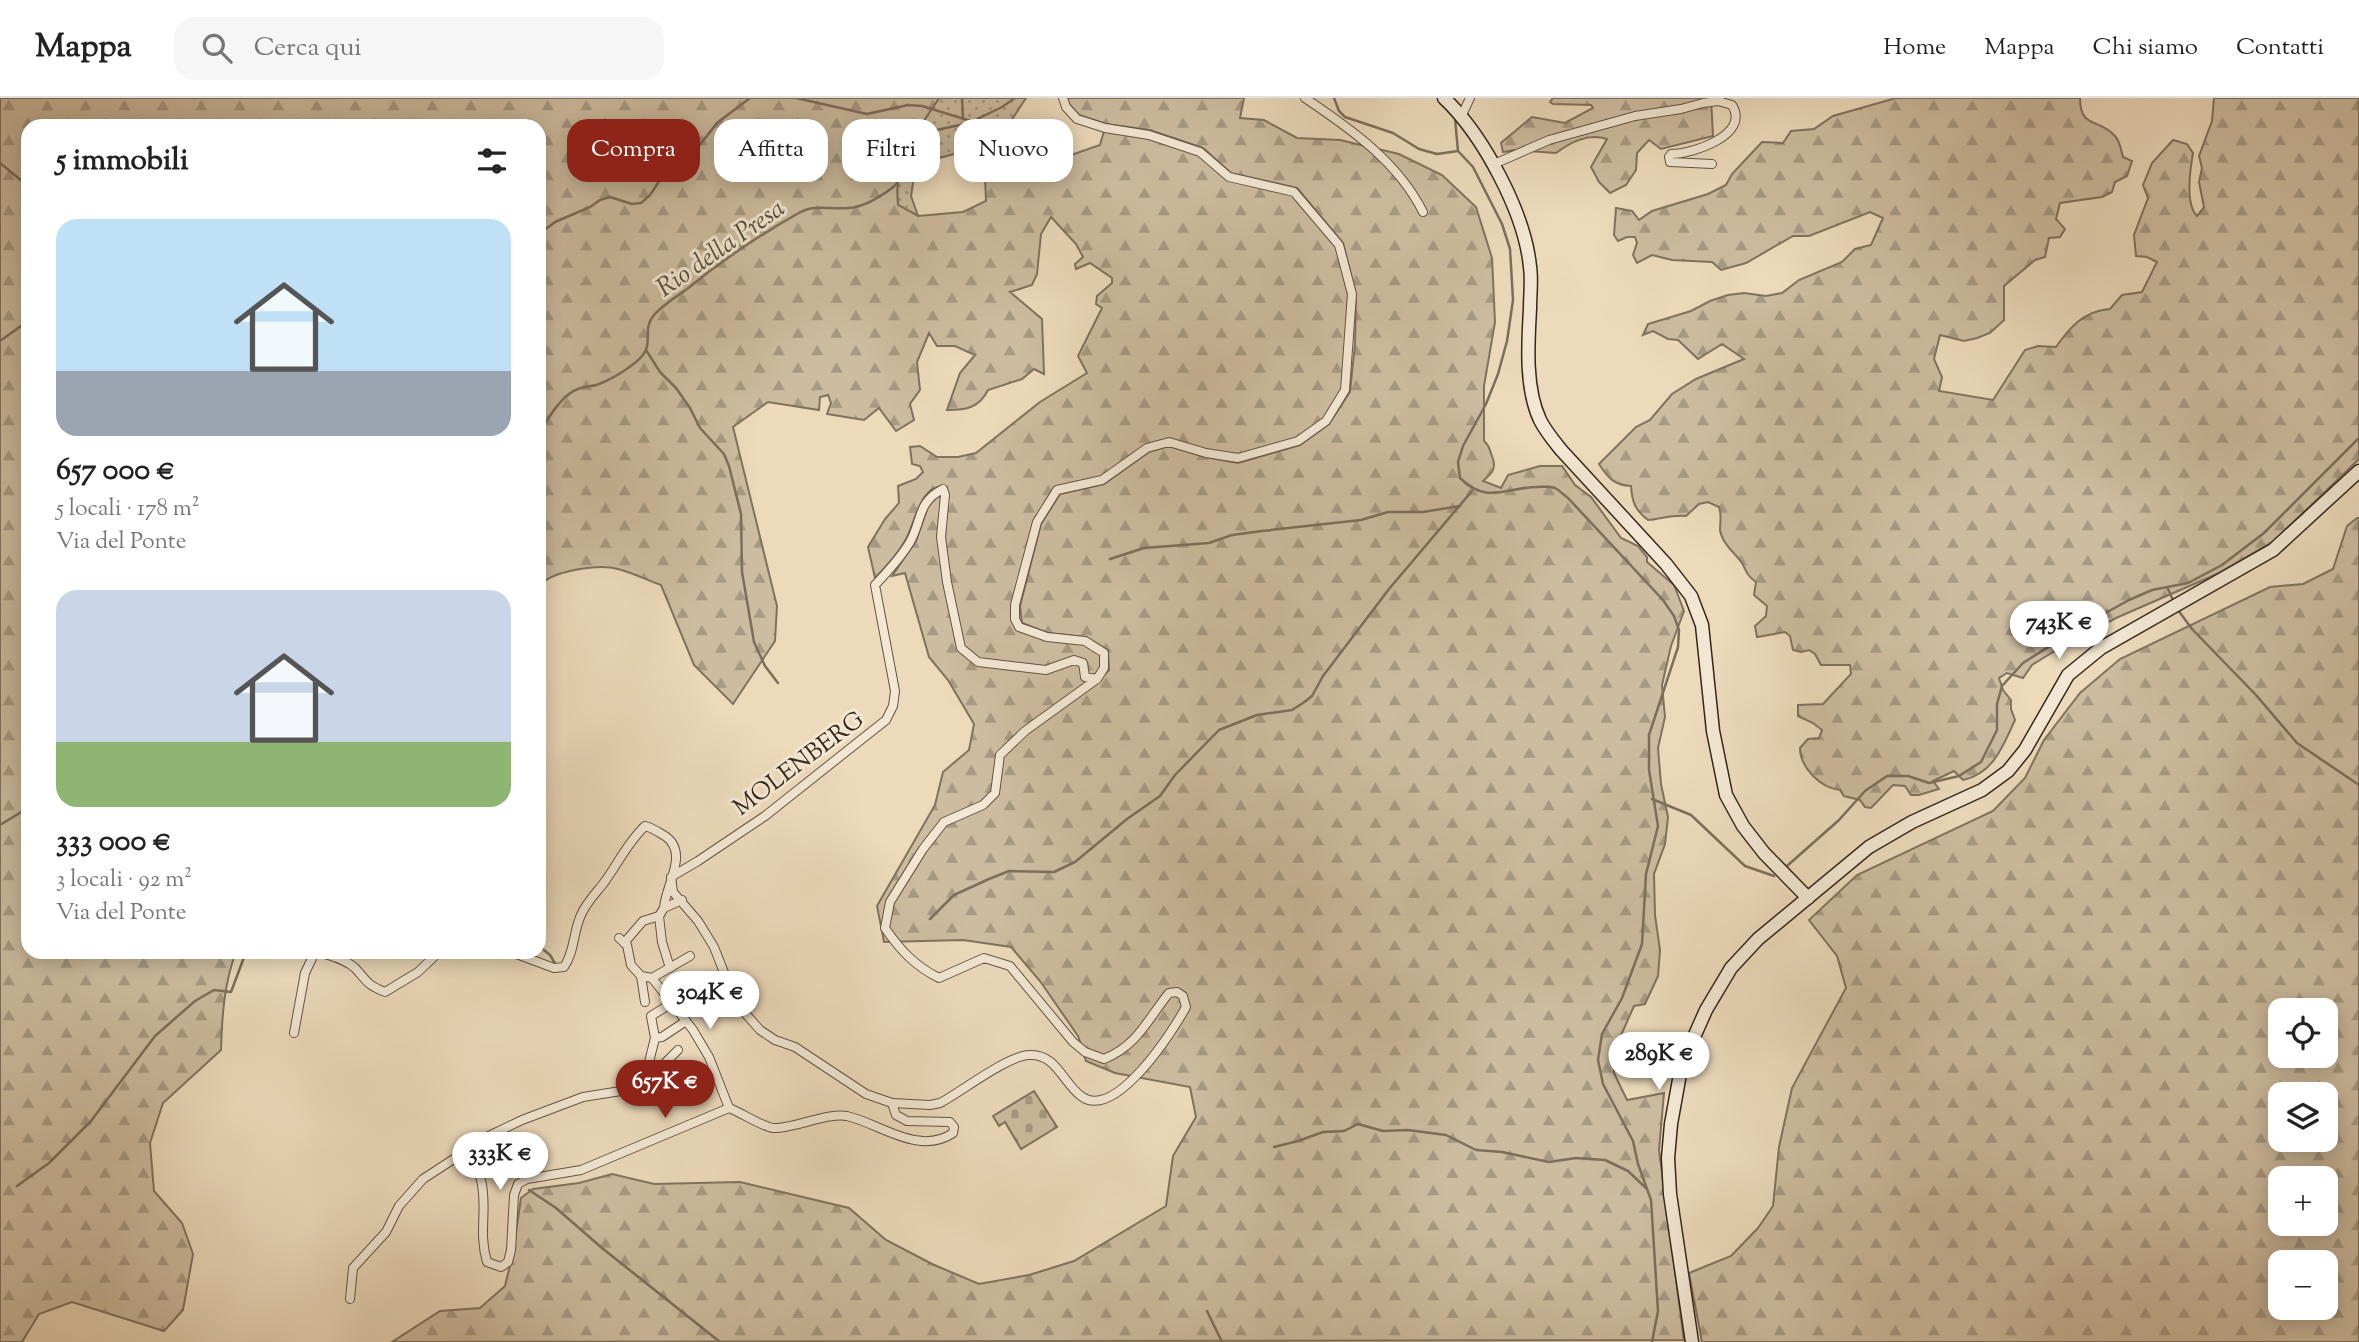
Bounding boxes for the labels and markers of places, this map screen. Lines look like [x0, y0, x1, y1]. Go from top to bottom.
pin: 743K € [2002, 602, 2116, 661]
pin: 304K € [653, 972, 767, 1031]
pin: 289K € [1602, 1032, 1716, 1092]
pin: 657K € [608, 1060, 722, 1120]
pin: 333K € [443, 1132, 557, 1192]

